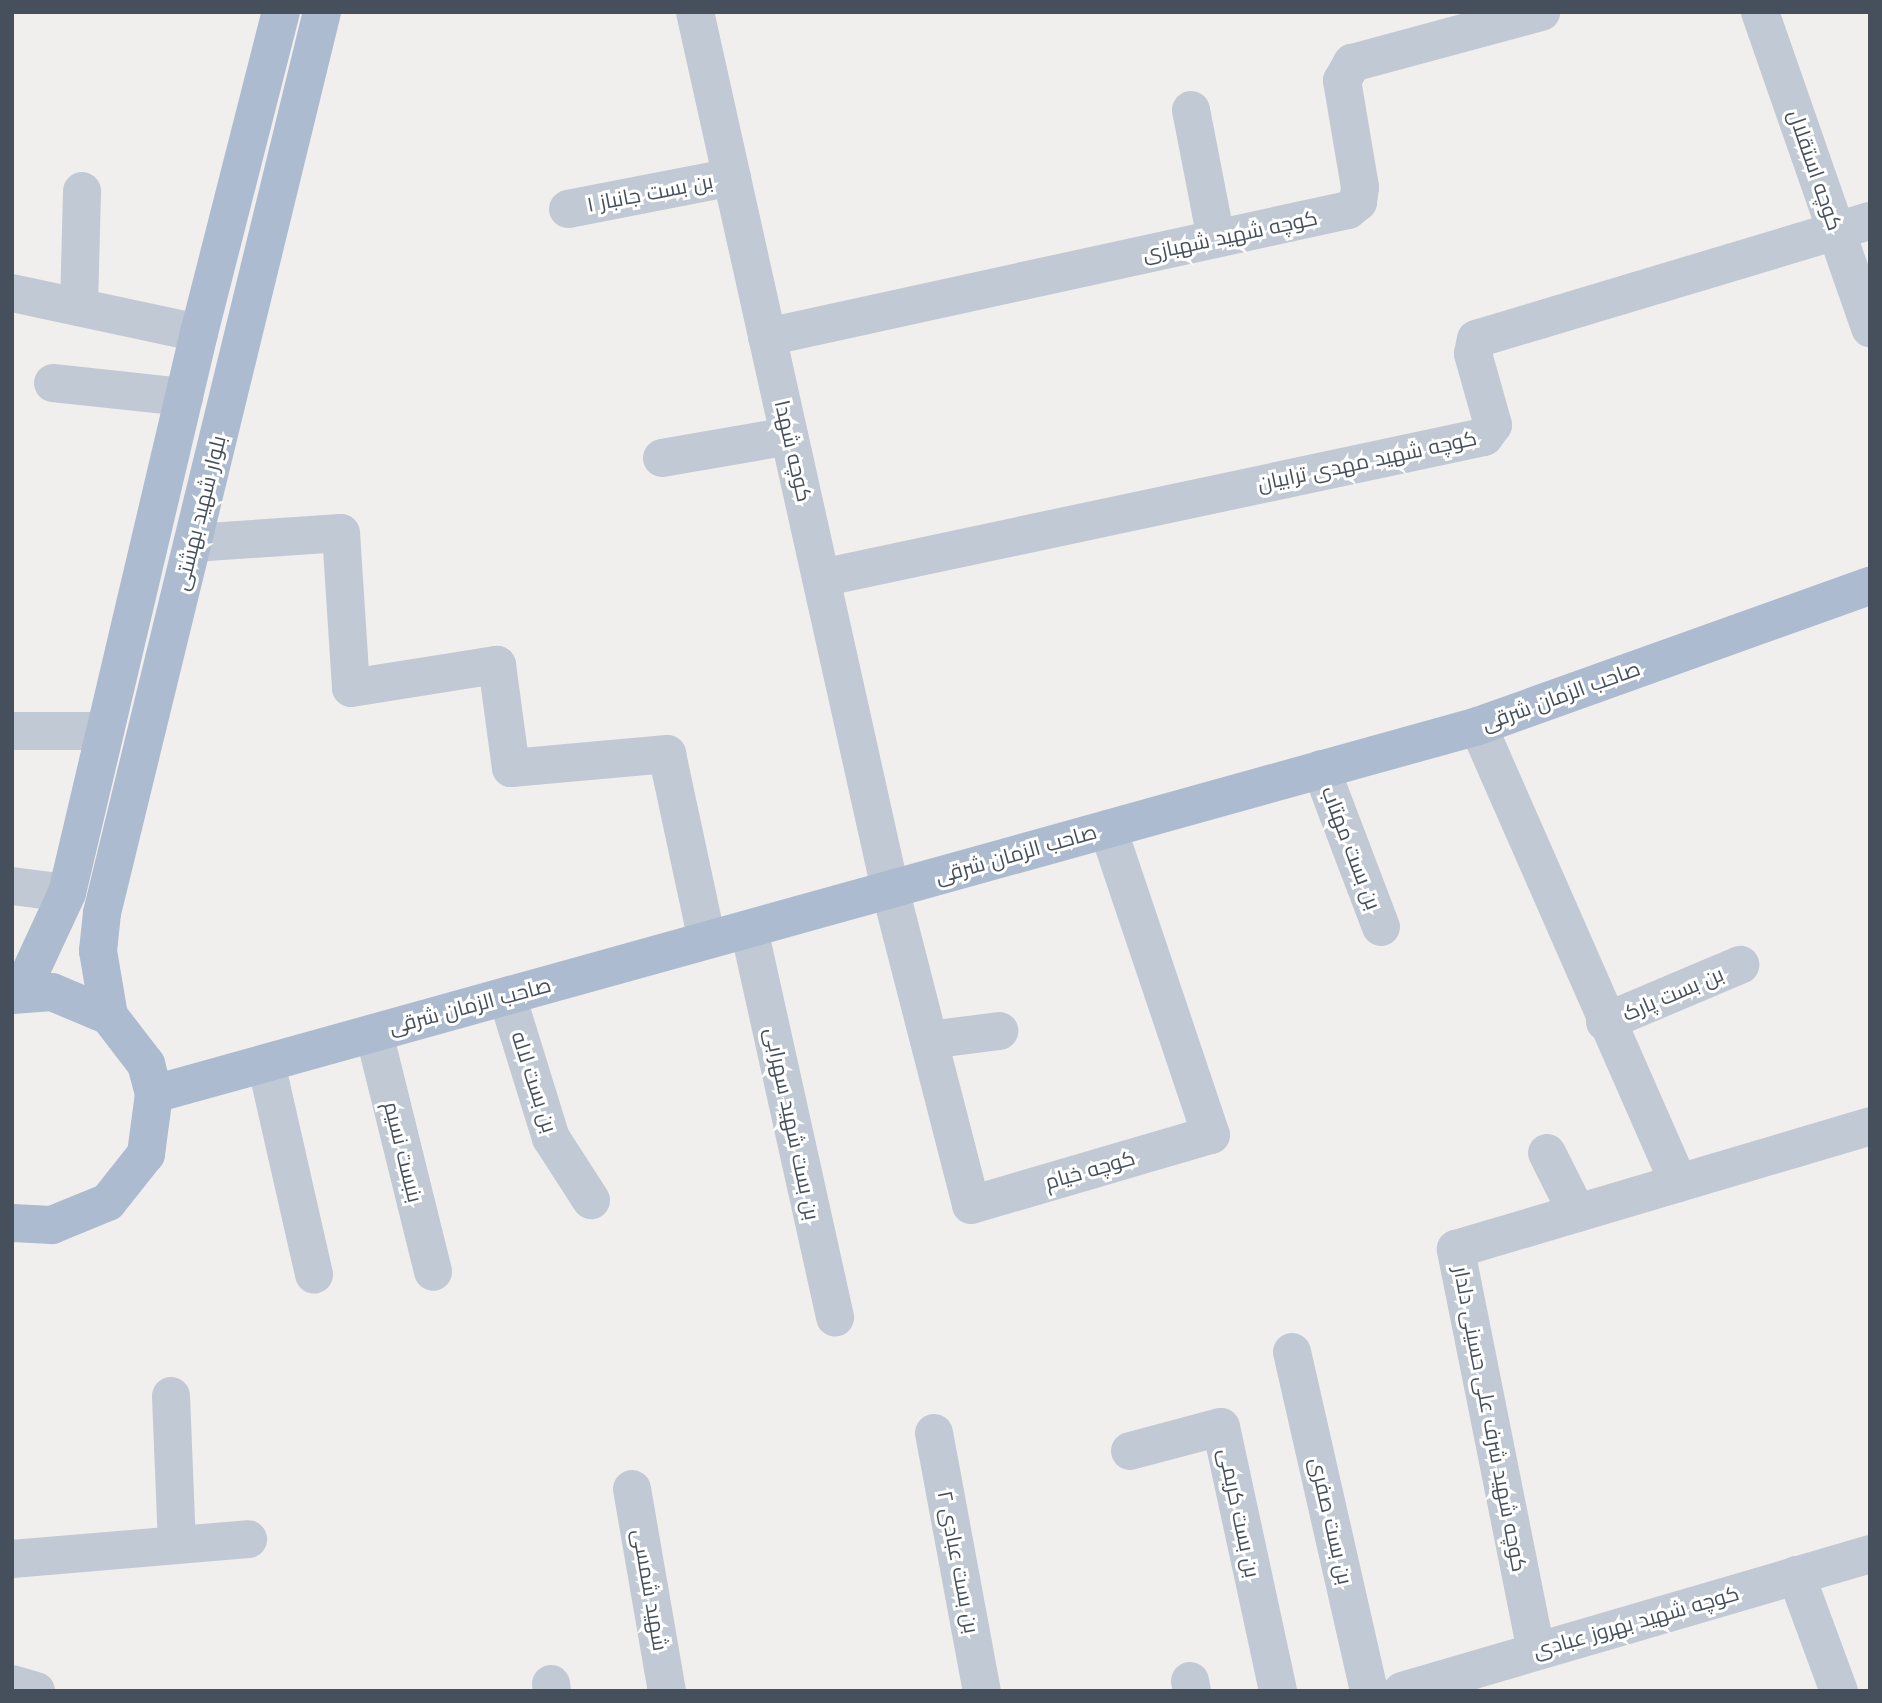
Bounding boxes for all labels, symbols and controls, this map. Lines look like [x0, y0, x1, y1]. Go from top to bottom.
street label: کوچه استقلال [1783, 106, 1847, 234]
street label: بن بست جانباز ۱ [585, 168, 715, 218]
street label: کوچه شهید شهبازی [1140, 205, 1320, 267]
street label: کوچه شهدا [769, 398, 817, 504]
street label: کوچه شهید مهدی ترابیان [1255, 425, 1479, 497]
street label: بلوار شهید بهشتی [169, 433, 231, 593]
street label: صاحب الزمان شرقی [1478, 656, 1644, 736]
street label: بن بست مهتاب [1316, 783, 1386, 913]
street label: صاحب الزمان شرقی [932, 819, 1100, 889]
street label: بن بست پارک [1619, 961, 1727, 1027]
street label: صاحب الزمان شرقی [386, 972, 554, 1040]
street label: بن بست شهید سهرابی [759, 1026, 825, 1222]
street label: بن بست لاله [506, 1028, 562, 1136]
street label: بنبست نسیم [378, 1099, 428, 1205]
street label: کوچه خیام [1042, 1145, 1138, 1195]
street label: کوچه شهید شرف علی حسینی دلدار [1448, 1264, 1532, 1574]
street label: بن بست کریمی [1213, 1446, 1265, 1580]
street label: بن بست صفری [1304, 1455, 1358, 1587]
street label: بن بست عبادی ۲ [932, 1489, 984, 1635]
street label: شهید شمسی [627, 1527, 673, 1653]
street label: کوچه شهید بهروز عبادی [1530, 1581, 1742, 1663]

